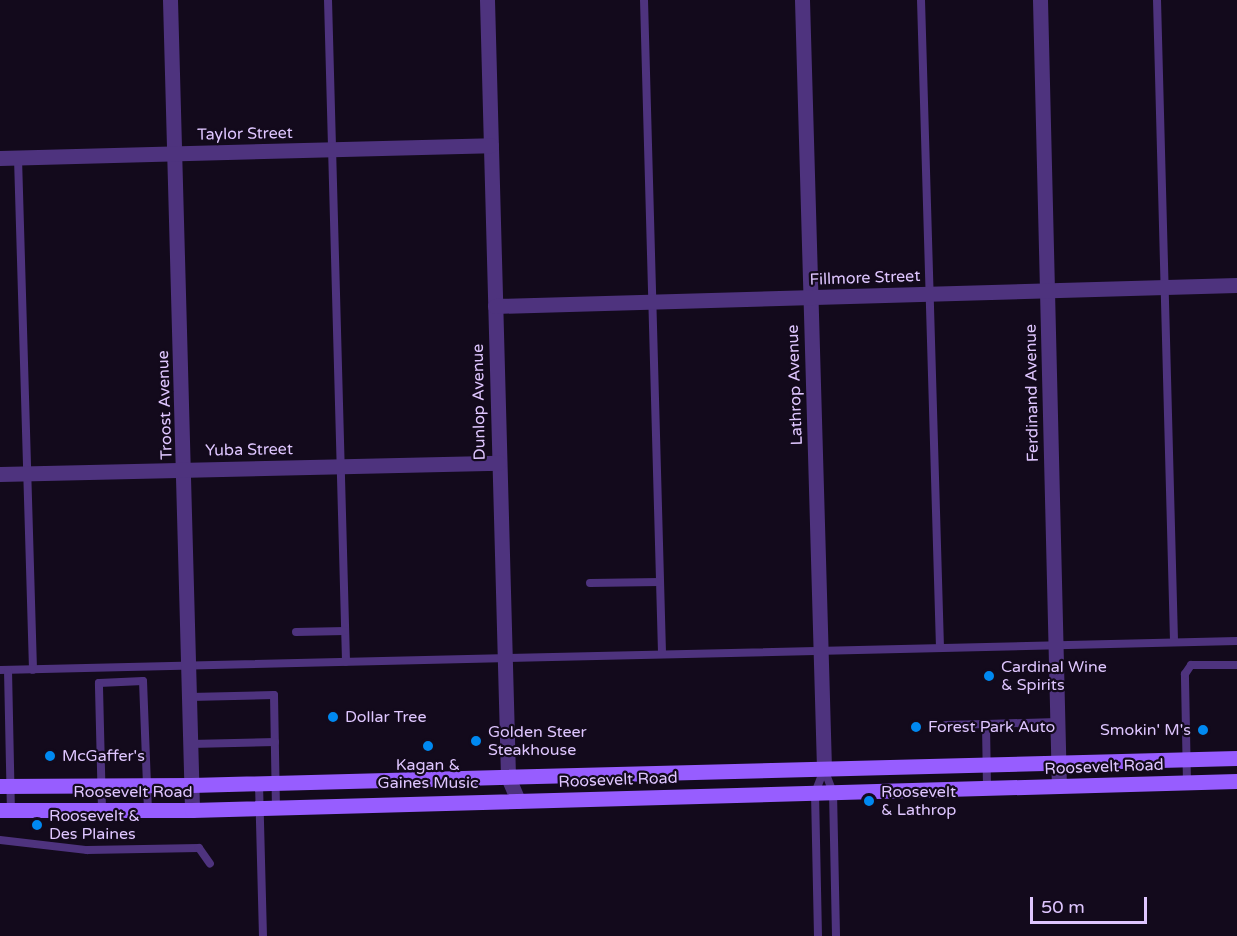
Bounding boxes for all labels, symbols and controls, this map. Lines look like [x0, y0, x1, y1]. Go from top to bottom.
street label: Taylor Street [197, 124, 293, 144]
street label: Fillmore Street [809, 266, 921, 290]
street label: Lathrop Avenue [783, 324, 807, 446]
street label: Ferdinand Avenue [1021, 324, 1043, 462]
street label: Dunlop Avenue [468, 344, 490, 460]
street label: Troost Avenue [153, 350, 177, 460]
street label: Yuba Street [205, 440, 293, 460]
place label: Cardinal Wine & Spirits [1001, 657, 1107, 695]
marker: Cardinal Wine & Spirits [982, 669, 996, 683]
place label: Dollar Tree [345, 707, 426, 727]
marker: Dollar Tree [326, 710, 340, 724]
place label: Forest Park Auto [928, 717, 1055, 737]
marker: Forest Park Auto [909, 720, 923, 734]
place label: Smokin' M's [1100, 720, 1191, 740]
place label: Golden Steer Steakhouse [488, 722, 587, 760]
marker: Smokin' M's [1196, 723, 1210, 737]
marker: Golden Steer Steakhouse [469, 734, 483, 748]
marker: Kagan & Gaines Music [421, 739, 435, 753]
place label: McGaffer's [62, 746, 145, 766]
marker: McGaffer's [43, 749, 57, 763]
place label: Kagan & Gaines Music [378, 755, 478, 793]
street label: Roosevelt Road [1044, 755, 1164, 779]
street label: Roosevelt Road [558, 768, 678, 792]
street label: Roosevelt Road [73, 782, 193, 802]
place label: Roosevelt & Lathrop [881, 782, 956, 820]
marker: Roosevelt & Lathrop [862, 794, 876, 808]
place label: Roosevelt & Des Plaines [49, 806, 140, 844]
marker: Roosevelt & Des Plaines [30, 818, 44, 832]
scale bar [1033, 885, 1150, 923]
text: 50 m [1041, 896, 1085, 918]

